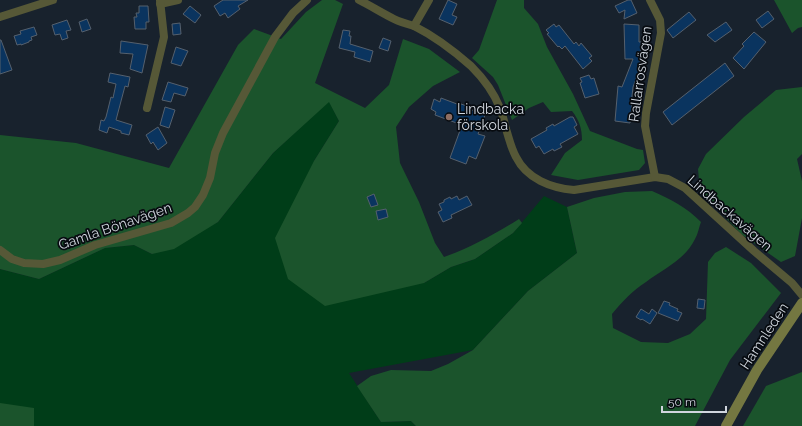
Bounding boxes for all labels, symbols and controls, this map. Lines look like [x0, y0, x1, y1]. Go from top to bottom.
street label: Rallarrosvägen [625, 25, 655, 123]
place label: Lindbacka förskola [457, 101, 524, 133]
marker: Lindbacka förskola [444, 112, 454, 122]
street label: Lindbackavägen [684, 172, 776, 254]
street label: Gamla Bönavägen [56, 199, 174, 253]
street label: Hamnleden [737, 300, 791, 372]
scale bar [662, 388, 726, 414]
text: 50 m [668, 395, 696, 409]

